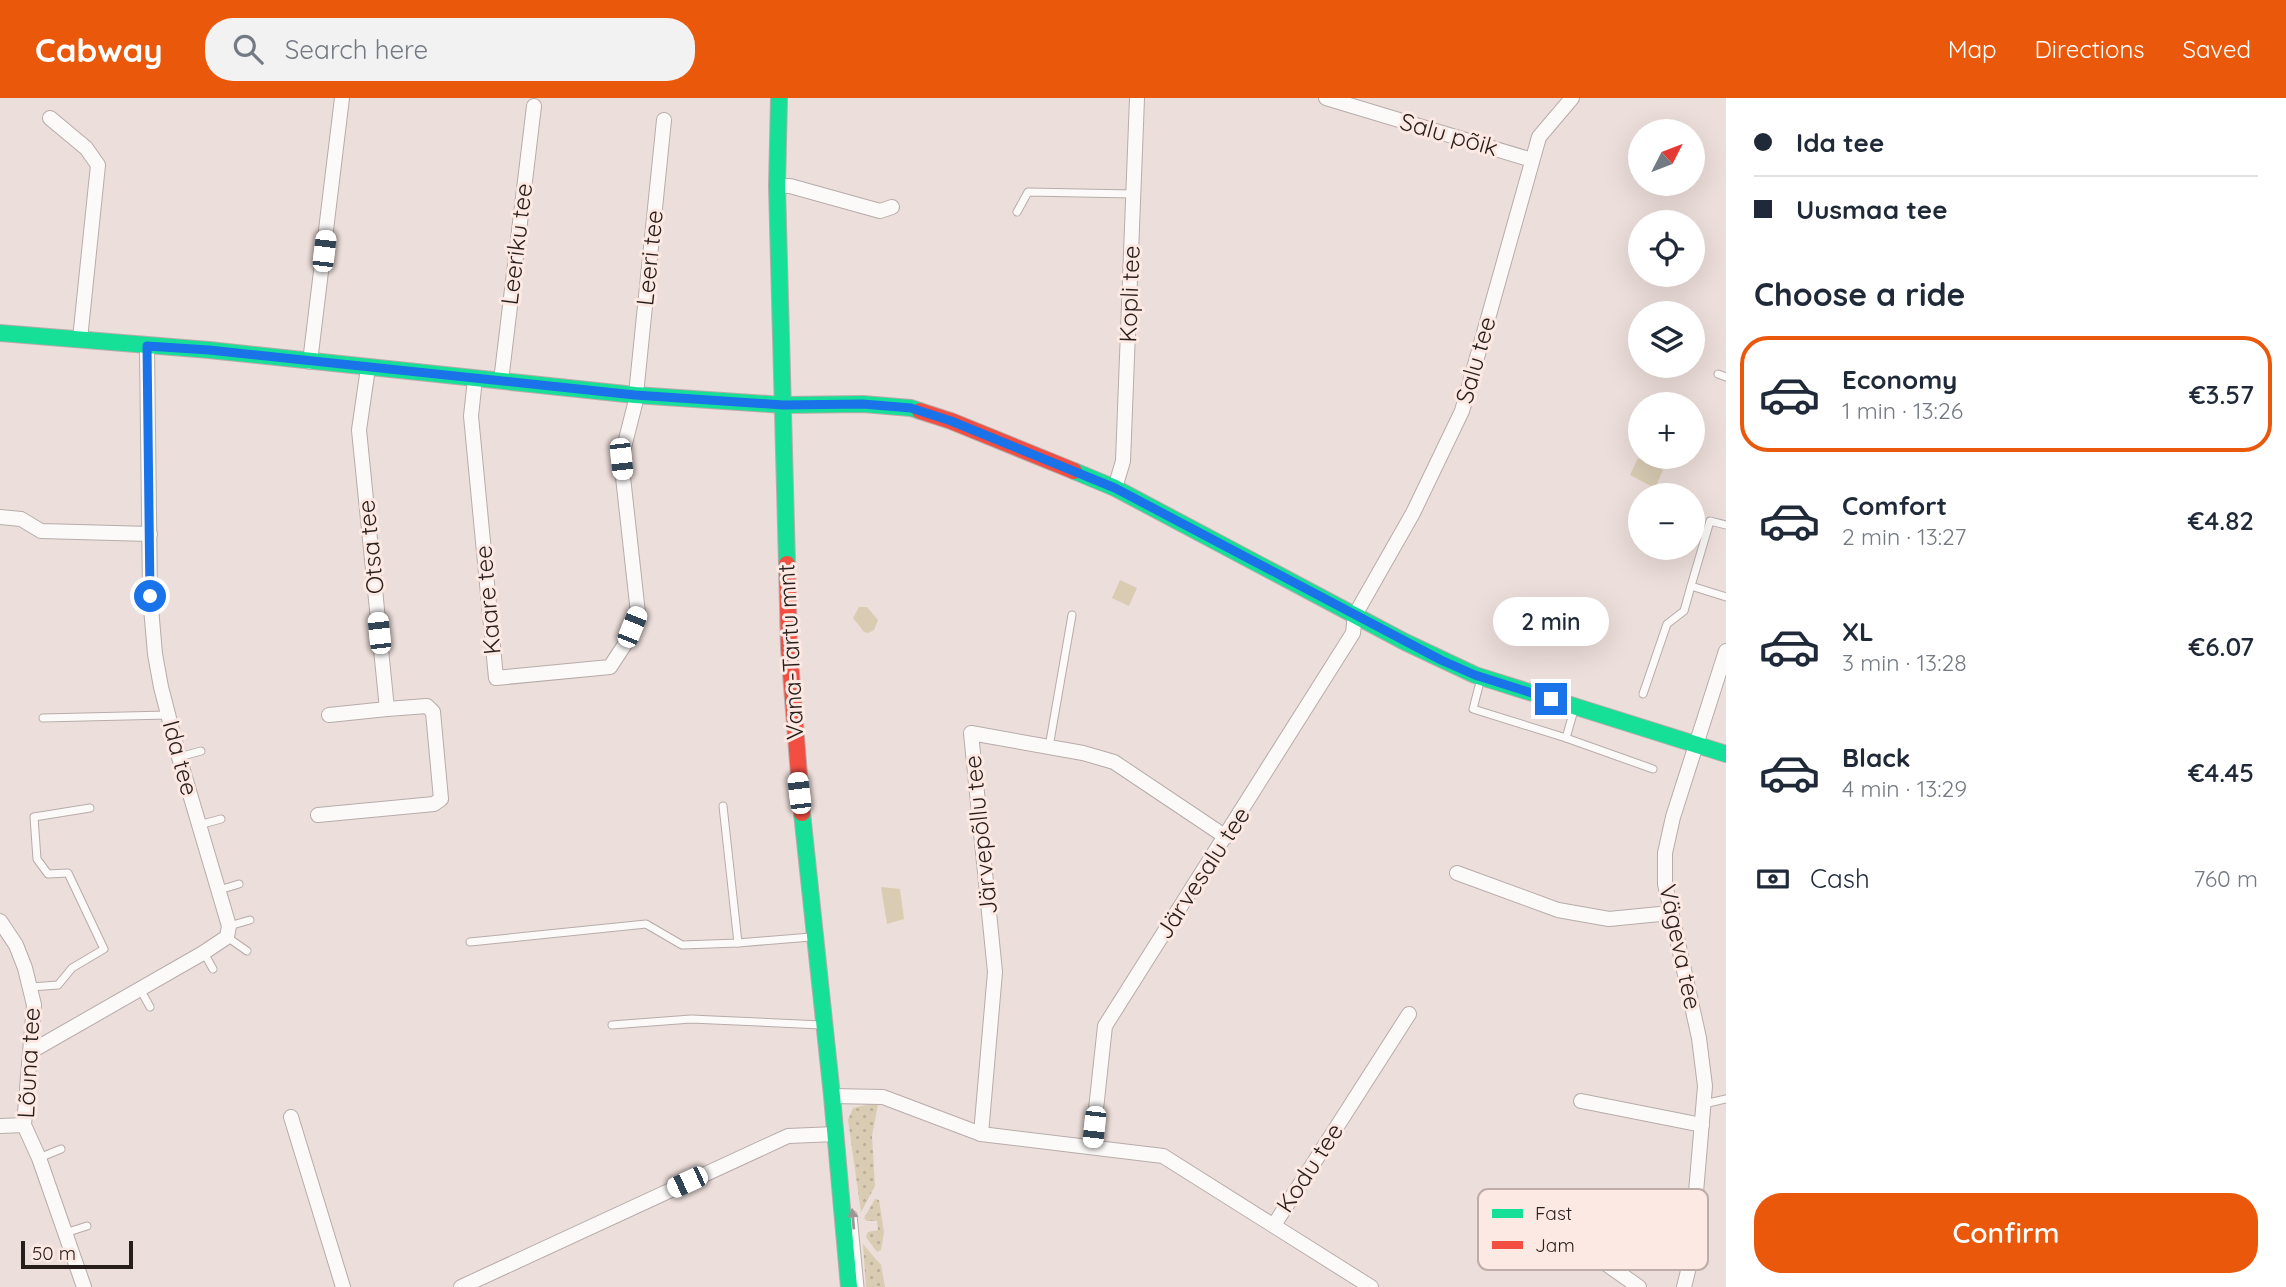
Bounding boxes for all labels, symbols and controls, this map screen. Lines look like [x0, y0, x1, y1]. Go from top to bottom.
search box [205, 18, 695, 81]
text: Cabway [35, 29, 163, 70]
icon: search [229, 30, 267, 68]
text: Search here [285, 33, 428, 66]
text: Map [1948, 34, 1997, 64]
text: Directions [2035, 34, 2145, 64]
text: Saved [2183, 34, 2251, 64]
street label: Salu põik [1397, 106, 1502, 162]
north arrow [1628, 119, 1704, 196]
map controls [1628, 119, 1705, 560]
text: Ida tee [1796, 126, 1884, 159]
street label: Leeriku tee [494, 181, 538, 306]
text: Uusmaa tee [1796, 193, 1947, 226]
street label: Leeri tee [629, 209, 669, 307]
button: locate [1628, 210, 1705, 287]
car [312, 229, 337, 273]
street label: Kopli tee [1112, 245, 1146, 343]
text: Choose a ride [1754, 274, 1966, 314]
button: layers [1628, 301, 1705, 378]
street label: Salu tee [1448, 313, 1502, 407]
icon: car [1758, 363, 1821, 426]
text: Economy [1842, 363, 1957, 396]
text: €3.57 [2189, 378, 2254, 411]
button: + [1628, 392, 1705, 469]
text: 1 min · 13:26 [1842, 396, 1963, 425]
car [609, 437, 634, 481]
button: − [1628, 483, 1705, 560]
icon: car [1758, 489, 1821, 552]
text: Comfort [1842, 489, 1947, 522]
street label: Otsa tee [350, 498, 390, 596]
text: €4.82 [2188, 504, 2254, 537]
text: 2 min · 13:27 [1842, 522, 1966, 551]
street label: Kaare tee [467, 544, 507, 656]
street label: Vana-Tartu mnt [770, 563, 810, 741]
route start [134, 580, 166, 612]
callout: 2 min [1493, 598, 1609, 646]
car [615, 604, 650, 650]
text: 2 min [1521, 607, 1581, 636]
car [367, 611, 392, 655]
icon: car [1758, 615, 1821, 678]
text: XL [1842, 615, 1874, 648]
text: €6.07 [2189, 630, 2254, 663]
text: 3 min · 13:28 [1842, 648, 1967, 677]
route end [1535, 683, 1567, 715]
street label: Ida tee [157, 717, 205, 799]
icon: car [1758, 741, 1821, 804]
text: Black [1842, 741, 1911, 774]
street label: Järvepõllu tee [957, 754, 1003, 916]
text: €4.45 [2188, 756, 2254, 789]
car [787, 771, 812, 815]
text: 4 min · 13:29 [1842, 774, 1967, 803]
street label: Järvesalu tee [1148, 801, 1256, 944]
icon: cash [1754, 860, 1792, 898]
text: Cash [1810, 862, 1870, 895]
text: 760 m [2194, 864, 2258, 893]
street label: Vägeva tee [1653, 882, 1709, 1012]
street label: Lõuna tee [10, 1007, 46, 1119]
car [1082, 1105, 1107, 1149]
street label: Kodu tee [1269, 1117, 1349, 1218]
car [664, 1164, 711, 1200]
legend [1478, 1189, 1708, 1270]
button: Confirm [1754, 1193, 2258, 1273]
text: Fast [1535, 1201, 1572, 1225]
one-way arrow [848, 1208, 859, 1230]
text: Jam [1535, 1233, 1575, 1257]
scale bar [21, 1238, 133, 1270]
text: 50 m [32, 1241, 76, 1265]

